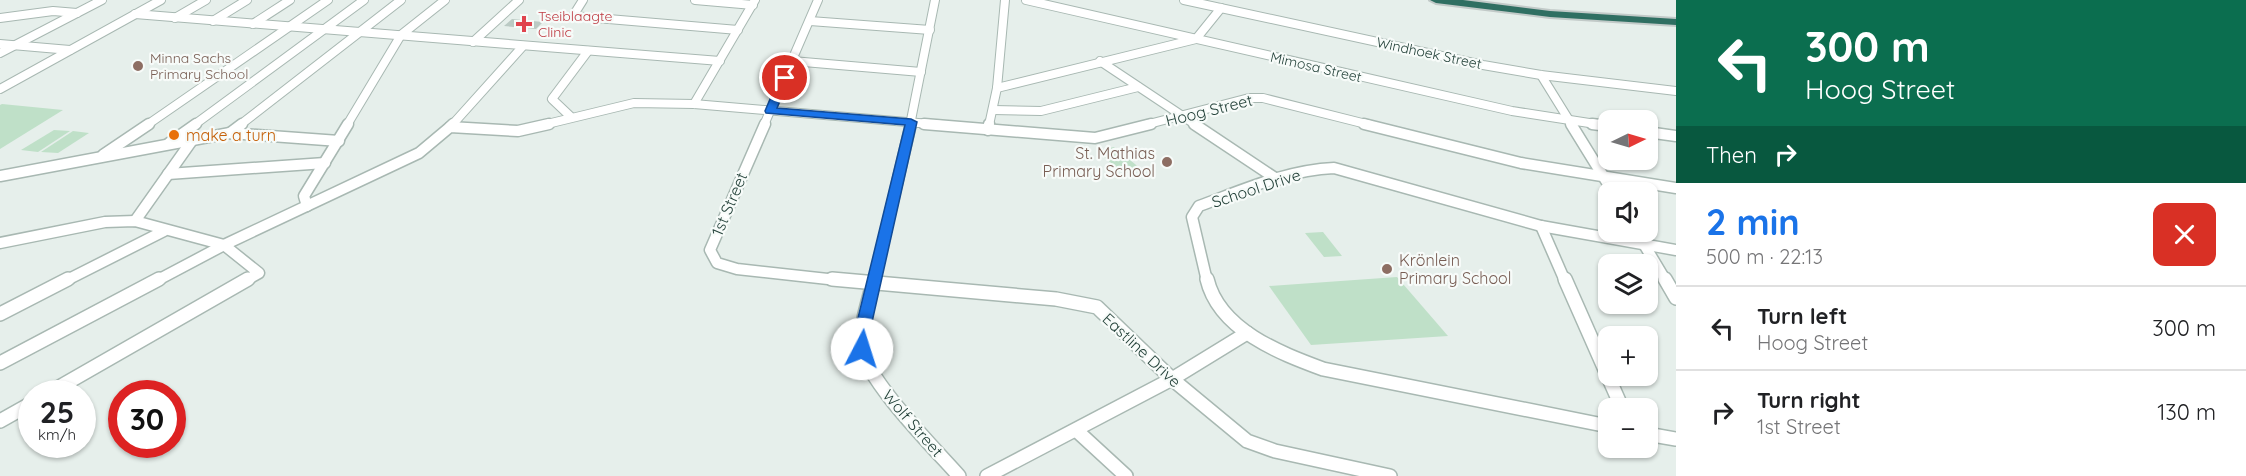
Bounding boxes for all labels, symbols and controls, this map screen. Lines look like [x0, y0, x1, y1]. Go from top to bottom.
place label: Tseiblaagte Clinic [538, 7, 613, 41]
marker: Tseiblaagte Clinic [515, 15, 533, 33]
text: 300 m [1805, 20, 1930, 73]
icon: left [1706, 24, 1784, 102]
street label: Windhoek Street [1375, 33, 1483, 73]
street label: Mimosa Street [1269, 48, 1364, 86]
place label: Minna Sachs Primary School [150, 49, 248, 83]
pin [759, 52, 810, 103]
marker: Minna Sachs Primary School [131, 59, 145, 73]
icon: arrive [768, 61, 801, 94]
text: Hoog Street [1805, 72, 1955, 106]
street label: Hoog Street [1163, 90, 1255, 130]
north arrow [1598, 110, 1658, 170]
map controls [1598, 110, 1658, 458]
place label: make a turn [186, 125, 276, 145]
marker: make a turn [167, 128, 181, 142]
icon: right [1769, 138, 1802, 171]
text: Then [1706, 141, 1757, 169]
place label: St. Mathias Primary School [1043, 143, 1155, 181]
marker: St. Mathias Primary School [1160, 155, 1174, 169]
street label: School Drive [1209, 164, 1303, 212]
street label: 1st Street [707, 169, 751, 239]
button: sound [1598, 182, 1658, 242]
text: 2 min [1706, 199, 1800, 244]
button: close [2153, 203, 2216, 266]
text: 500 m · 22:13 [1706, 244, 1823, 269]
place label: Krönlein Primary School [1399, 250, 1511, 288]
button: layers [1598, 254, 1658, 314]
marker: Krönlein Primary School [1380, 262, 1394, 276]
text: Turn left [1757, 302, 1847, 330]
street label: Eastline Drive [1099, 309, 1185, 391]
icon: left [1706, 312, 1739, 345]
text: 300 m [2152, 314, 2216, 342]
position arrow [830, 317, 894, 381]
button: + [1598, 326, 1658, 386]
text: Hoog Street [1757, 330, 1868, 355]
speed limit sign: 30 [108, 380, 186, 458]
street label: Wolf Street [878, 385, 948, 461]
text: Turn right [1757, 386, 1861, 414]
text: 25 [40, 393, 74, 431]
icon: right [1706, 396, 1739, 429]
button: − [1598, 398, 1658, 458]
text: 130 m [2157, 398, 2216, 426]
text: 1st Street [1757, 414, 1841, 439]
text: km/h [38, 425, 76, 444]

